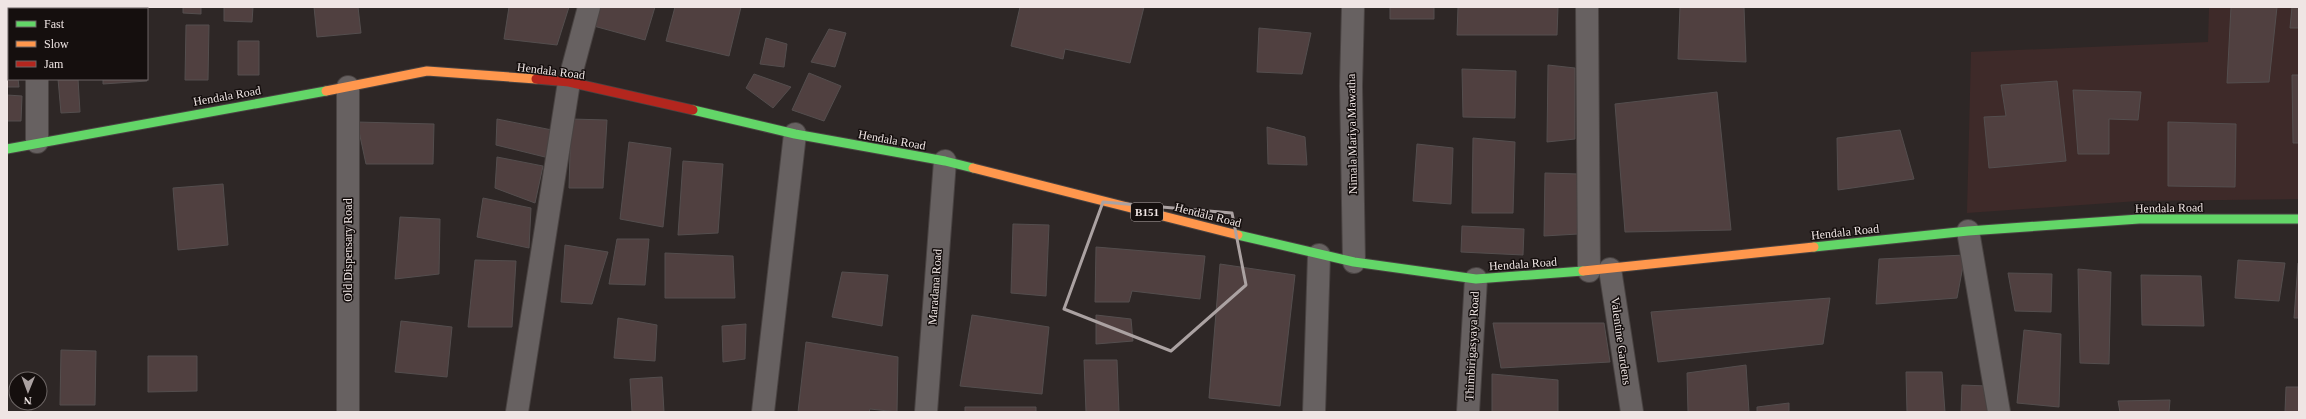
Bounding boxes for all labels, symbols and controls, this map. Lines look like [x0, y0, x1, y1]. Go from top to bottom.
legend [8, 8, 148, 80]
text: Fast [44, 17, 65, 31]
text: Slow [44, 37, 69, 51]
text: Jam [44, 57, 64, 71]
street label: Hendala Road [516, 60, 586, 82]
street label: Nimala Mariya Mawatha [1344, 73, 1360, 194]
street label: Hendala Road [192, 83, 262, 109]
street label: Hendala Road [857, 127, 927, 153]
street label: Old Dispensary Road [341, 198, 355, 302]
street label: Hendala Road [1173, 200, 1243, 230]
street label: Hendala Road [2135, 200, 2203, 216]
road number: B151 [1131, 203, 1163, 221]
street label: Hendala Road [1810, 221, 1880, 243]
street label: Maradana Road [925, 248, 945, 326]
street label: Hendala Road [1488, 255, 1558, 273]
street label: Thimbirigasyaya Road [1462, 291, 1482, 401]
street label: Valentine Gardens [1608, 296, 1634, 386]
north arrow [8, 371, 48, 411]
text: N [24, 395, 32, 407]

